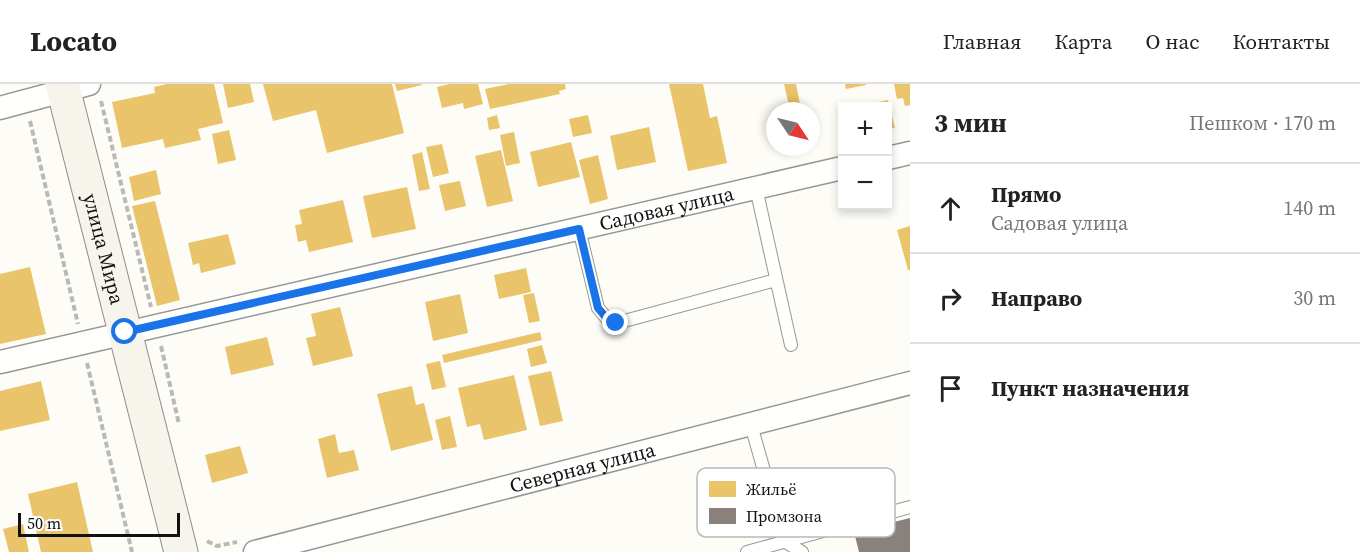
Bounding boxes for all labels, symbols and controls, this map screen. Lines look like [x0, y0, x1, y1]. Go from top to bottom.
text: Locato [30, 22, 117, 60]
text: Главная [943, 27, 1021, 56]
text: Карта [1054, 27, 1112, 56]
text: О нас [1145, 27, 1199, 56]
text: Контакты [1232, 27, 1330, 56]
north arrow [766, 102, 820, 156]
map controls [838, 102, 892, 210]
button: + [838, 102, 892, 156]
text: 3 мин [934, 105, 1007, 141]
text: Пешком · 170 m [1189, 109, 1336, 137]
button: − [838, 156, 892, 210]
street label: Садовая улица [596, 179, 737, 237]
text: Прямо [991, 179, 1061, 209]
street label: улица Мира [76, 190, 132, 308]
icon: ahead [934, 192, 967, 225]
text: 140 m [1283, 194, 1336, 222]
text: Садовая улица [991, 209, 1128, 237]
icon: right [934, 282, 967, 315]
text: Направо [991, 283, 1082, 313]
text: 30 m [1293, 284, 1336, 312]
route end [602, 309, 628, 335]
route start [111, 318, 137, 344]
icon: arrive [934, 372, 967, 405]
text: Пункт назначения [991, 373, 1189, 403]
street label: Северная улица [506, 435, 659, 500]
legend [697, 468, 895, 537]
text: Жильё [746, 478, 796, 500]
text: Промзона [746, 505, 823, 527]
scale bar [18, 510, 180, 538]
text: 50 m [27, 512, 61, 534]

